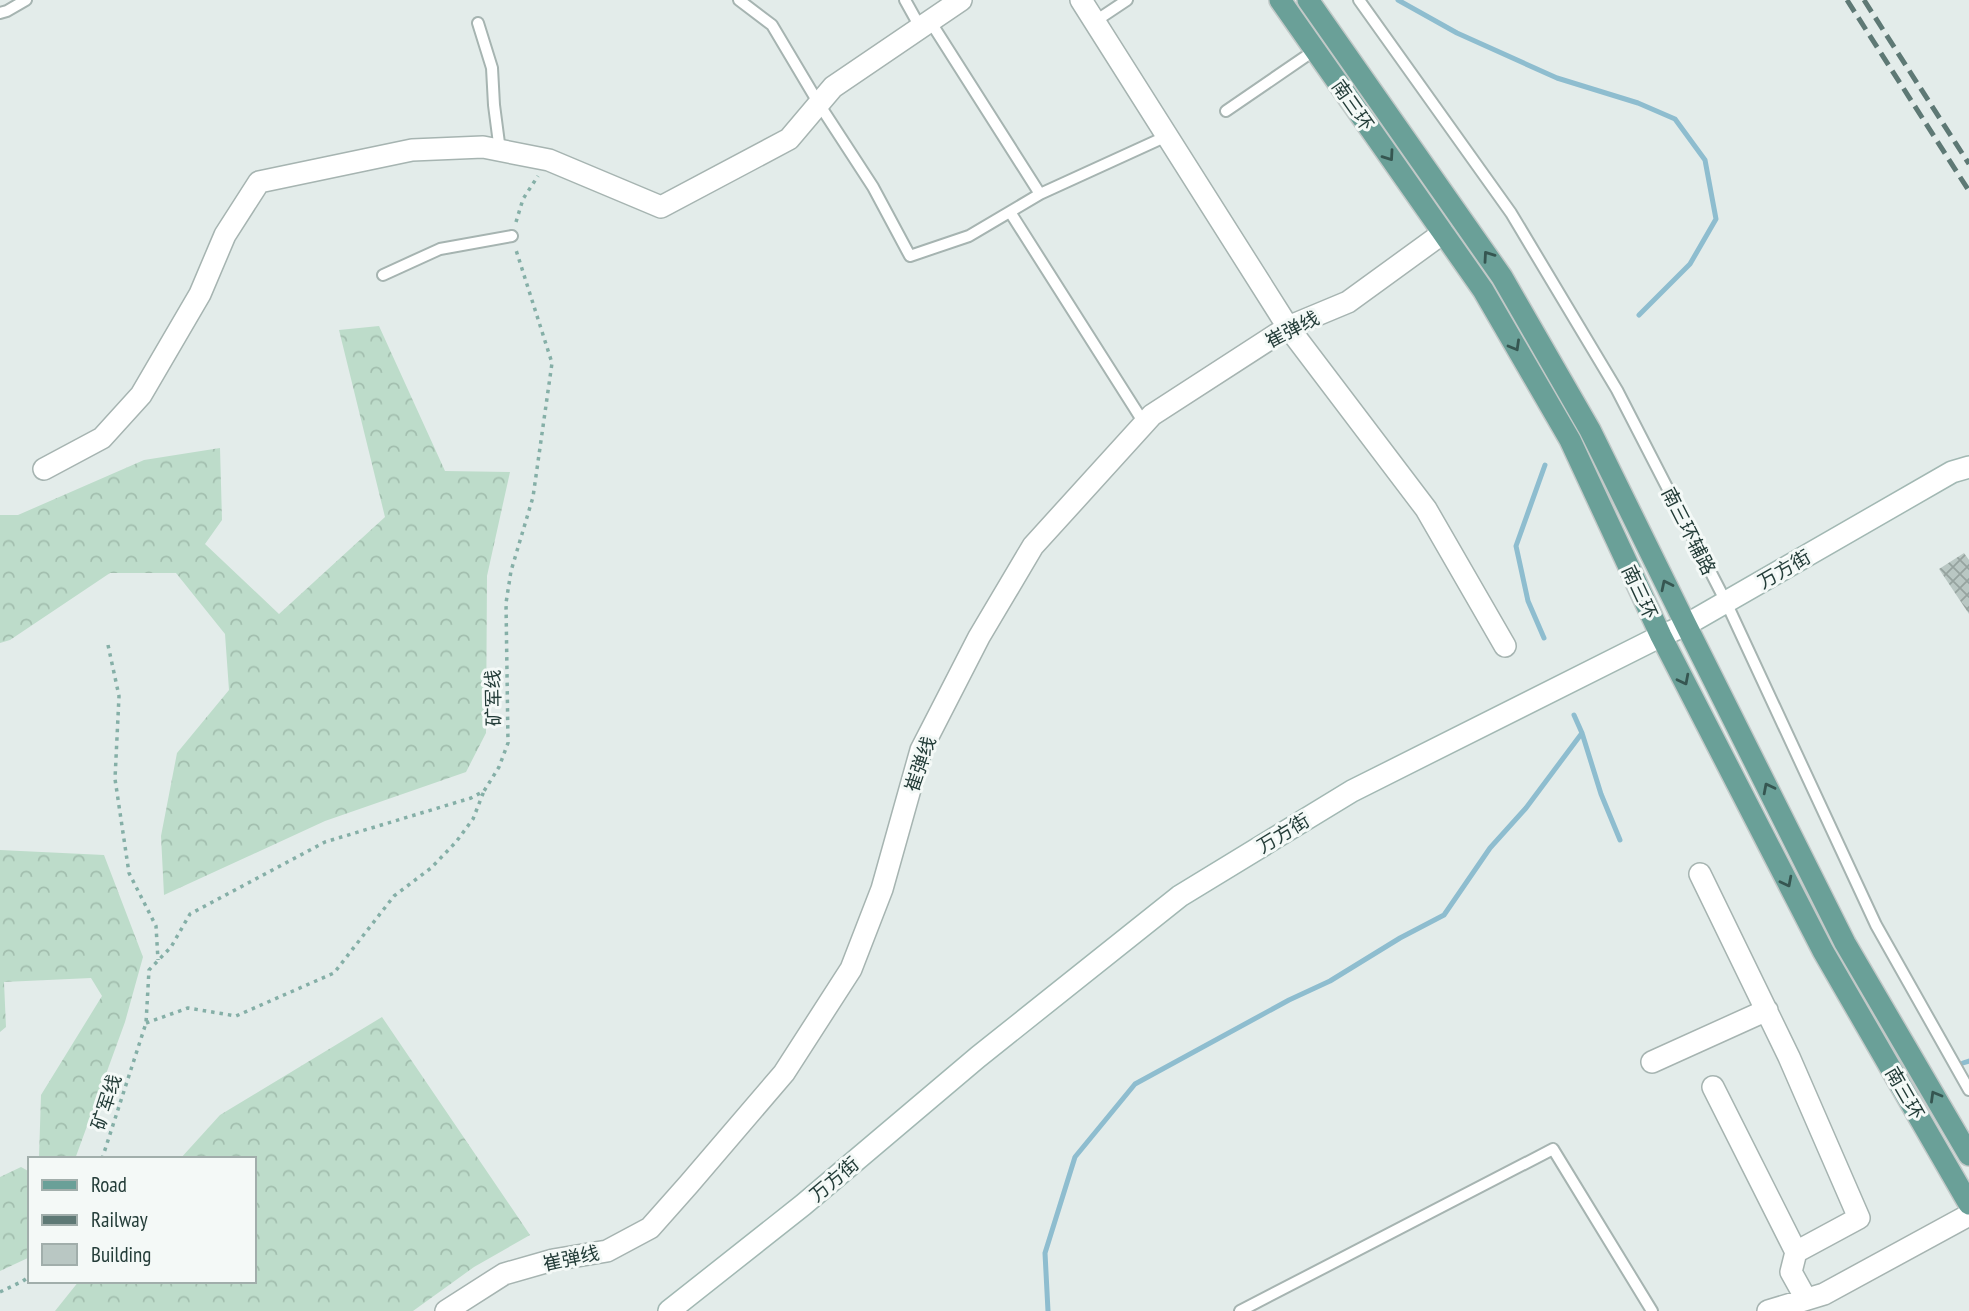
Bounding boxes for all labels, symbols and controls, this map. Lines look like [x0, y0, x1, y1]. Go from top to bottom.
street label: 南三环 [1327, 75, 1379, 135]
one-way arrow [1381, 148, 1393, 161]
one-way arrow [1483, 251, 1496, 264]
street label: 崔弹线 [1261, 305, 1323, 353]
one-way arrow [1507, 338, 1520, 351]
street label: 南三环辅路 [1657, 483, 1721, 579]
street label: 万方街 [1753, 544, 1815, 594]
street label: 南三环 [1617, 561, 1663, 623]
one-way arrow [1660, 580, 1674, 592]
street label: 矿军线 [481, 669, 505, 727]
one-way arrow [1675, 673, 1689, 685]
street label: 崔弹线 [899, 733, 941, 795]
one-way arrow [1762, 783, 1776, 795]
street label: 万方街 [1252, 808, 1314, 858]
one-way arrow [1779, 875, 1793, 887]
street label: 南三环 [1880, 1062, 1930, 1124]
street label: 矿军线 [86, 1071, 126, 1133]
one-way arrow [1930, 1090, 1943, 1103]
street label: 万方街 [804, 1151, 864, 1207]
legend [28, 1157, 256, 1283]
text: Road [91, 1171, 127, 1198]
text: Railway [91, 1206, 148, 1233]
street label: 崔弹线 [541, 1240, 601, 1276]
text: Building [91, 1241, 151, 1268]

